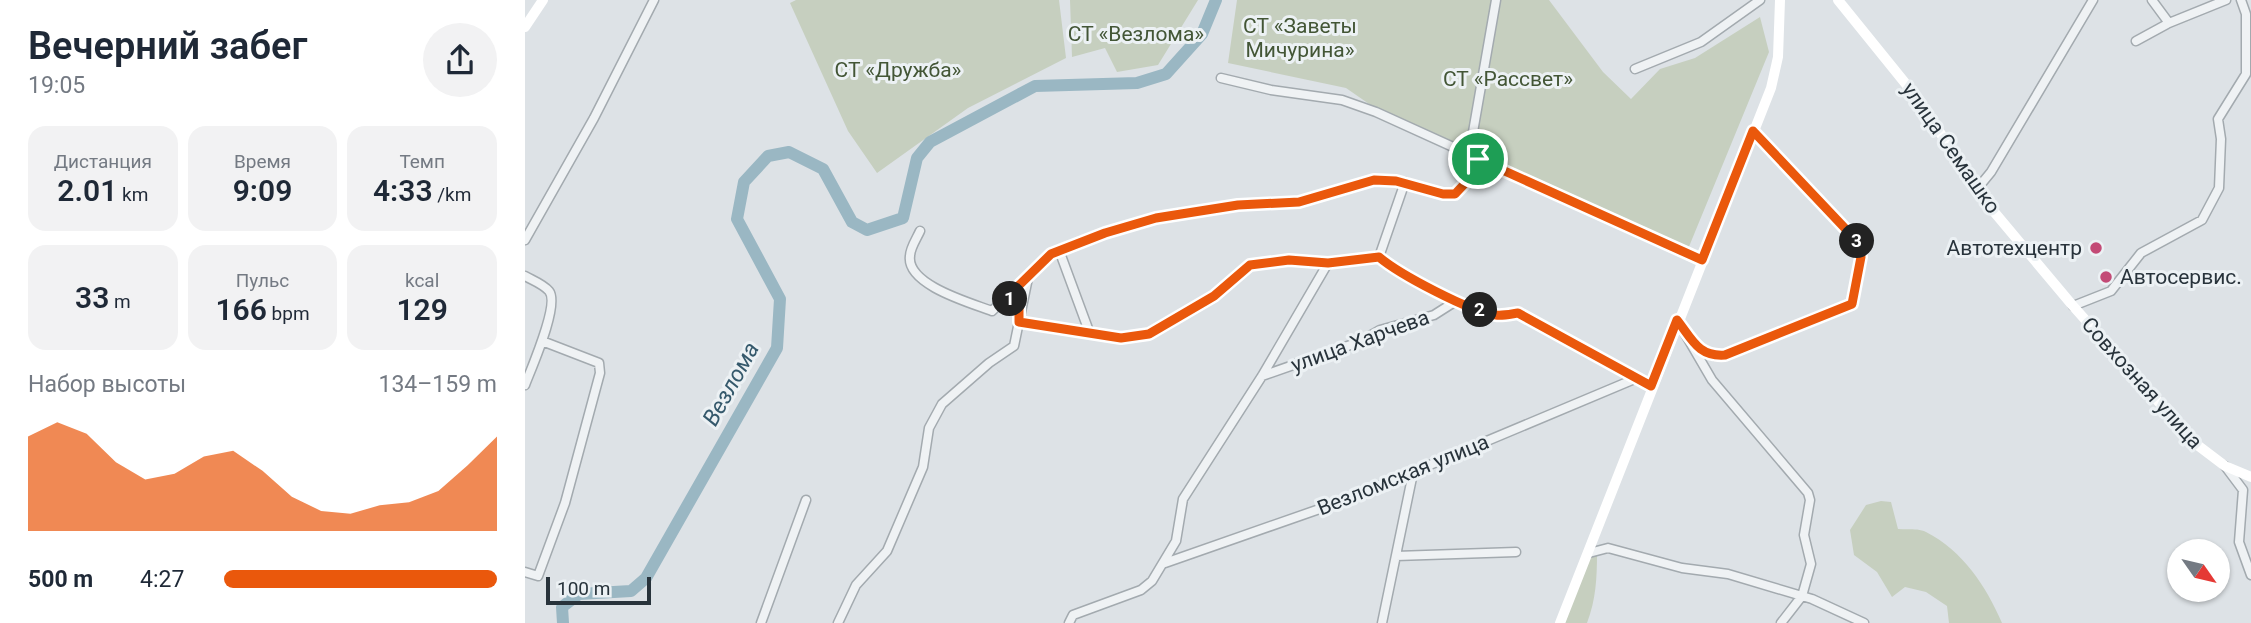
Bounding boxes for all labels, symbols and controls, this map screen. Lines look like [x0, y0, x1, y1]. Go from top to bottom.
park label: СТ «Заветы Мичурина» [1243, 14, 1357, 62]
park label: СТ «Везлома» [1068, 22, 1204, 46]
button: share [423, 23, 497, 97]
text: Вечерний забег [28, 24, 307, 68]
park label: СТ «Дружба» [835, 58, 962, 82]
park label: СТ «Рассвет» [1443, 67, 1573, 91]
text: 19:05 [28, 72, 85, 99]
street label: улица Семашко [1897, 78, 2005, 218]
pin [1448, 129, 1508, 189]
icon: arrive [1459, 140, 1497, 178]
text: Дистанция [54, 150, 152, 173]
text: Время [234, 150, 291, 173]
text: Темп [399, 150, 445, 173]
text: 2.01 [57, 173, 117, 208]
text: 9:09 [233, 173, 292, 208]
text: 4:33 [373, 173, 433, 208]
text: km [117, 183, 148, 206]
text: /km [433, 183, 471, 206]
pin: 3 [1839, 224, 1875, 258]
text: 3 [1851, 229, 1862, 252]
place label: Автотехцентр [1947, 236, 2082, 260]
marker: Автотехцентр [2088, 240, 2104, 256]
place label: Автосервис. [2120, 265, 2242, 289]
text: Пульс [236, 269, 289, 292]
text: kcal [405, 269, 439, 292]
marker: Автосервис. [2098, 269, 2114, 285]
text: 33 [75, 280, 109, 315]
pin: 1 [993, 282, 1028, 316]
text: 1 [1004, 287, 1015, 310]
text: m [109, 290, 131, 313]
text: 166 [215, 292, 267, 327]
text: 129 [396, 292, 448, 327]
pin: 2 [1462, 292, 1497, 328]
text: 2 [1474, 298, 1485, 321]
text: bpm [267, 302, 310, 325]
street label: улица Харчева [1288, 305, 1432, 377]
street label: Совхозная улица [2077, 312, 2207, 454]
water label: Везлома [697, 337, 765, 431]
text: Набор высоты [28, 371, 186, 398]
text: 134–159 m [378, 371, 497, 398]
street label: Везломская улица [1314, 430, 1492, 520]
north arrow [2167, 539, 2229, 602]
map controls [2167, 539, 2230, 602]
text: 500 m [28, 566, 93, 593]
text: 4:27 [140, 566, 184, 593]
scale bar [546, 574, 651, 606]
text: 100 m [557, 577, 610, 600]

